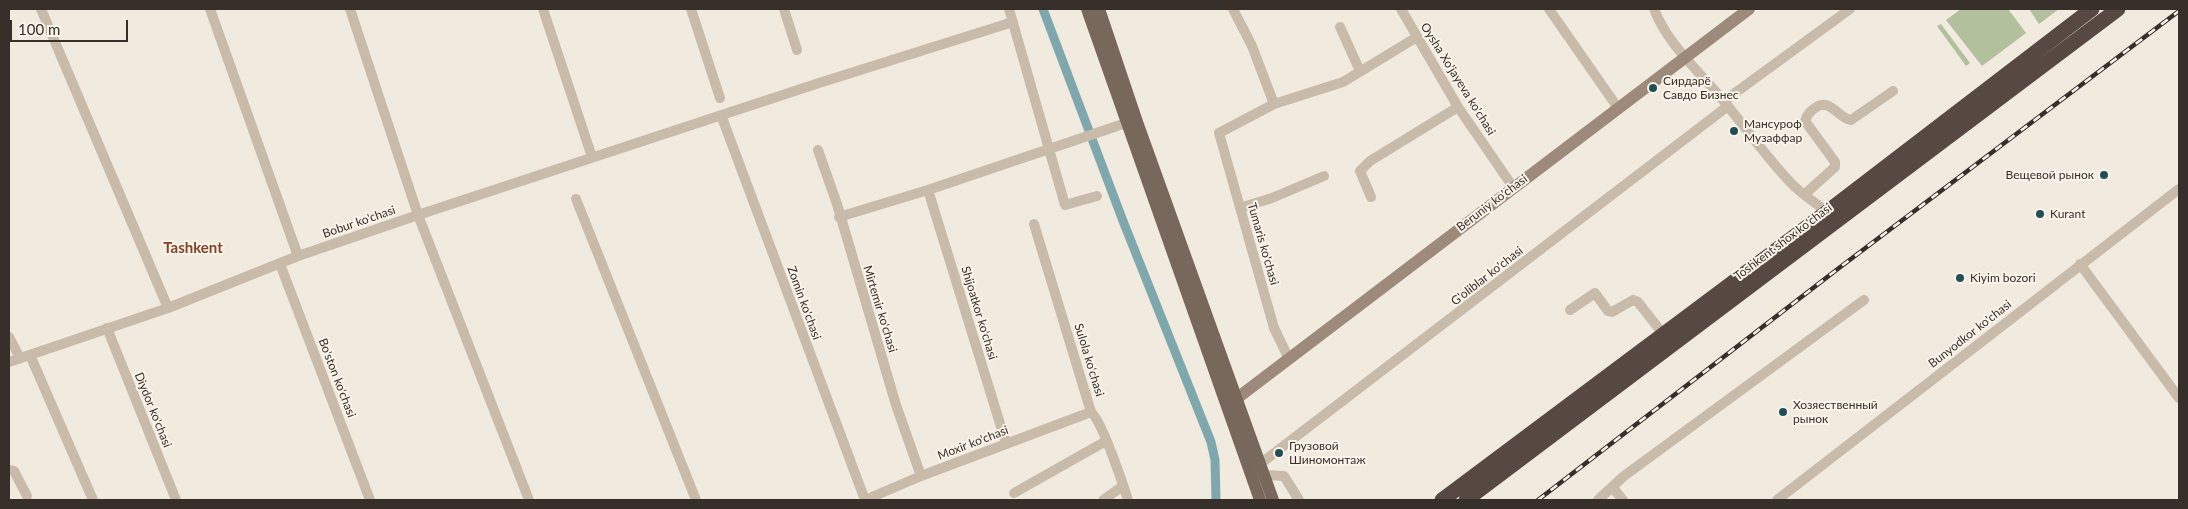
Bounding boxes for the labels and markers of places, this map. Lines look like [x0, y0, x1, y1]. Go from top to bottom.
place label: Сирдарё Савдо Бизнес [1663, 74, 1739, 102]
marker: Сирдарё Савдо Бизнес [1647, 82, 1659, 94]
place label: Мансуроф Музаффар [1744, 117, 1802, 145]
marker: Мансуроф Музаффар [1728, 125, 1740, 137]
place label: Вещевой рынок [2006, 168, 2094, 182]
marker: Вещевой рынок [2098, 169, 2110, 181]
place label: Kurant [2050, 207, 2085, 221]
marker: Kurant [2034, 208, 2046, 220]
place label: Kiyim bozori [1970, 271, 2036, 285]
marker: Kiyim bozori [1954, 272, 1966, 284]
place label: Хозяественный рынок [1793, 398, 1878, 426]
marker: Хозяественный рынок [1777, 406, 1789, 418]
place label: Грузовой Шиномонтаж [1289, 439, 1366, 467]
marker: Грузовой Шиномонтаж [1273, 447, 1285, 459]

